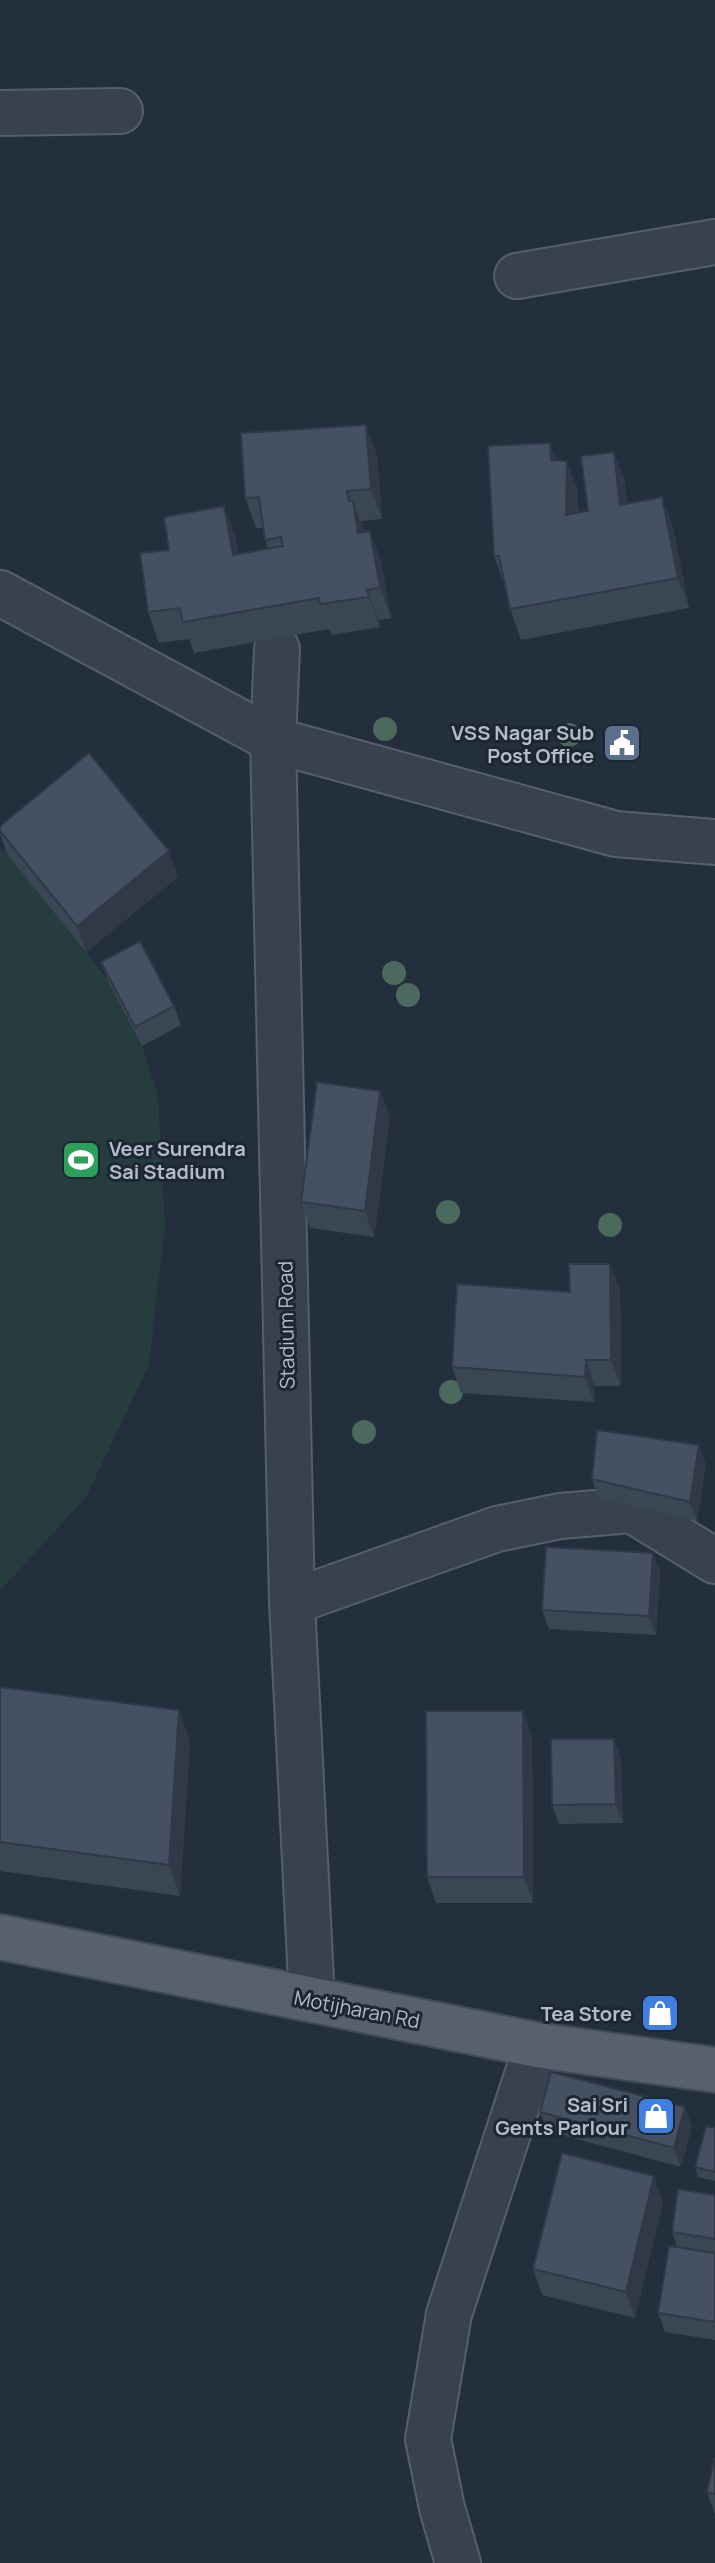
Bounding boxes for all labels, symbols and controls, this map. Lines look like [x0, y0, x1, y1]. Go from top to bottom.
place label: VSS Nagar Sub Post Office [451, 719, 594, 769]
public building icon: VSS Nagar Sub Post Office [601, 722, 643, 764]
place label: Veer Surendra Sai Stadium [109, 1135, 246, 1185]
sports icon: Veer Surendra Sai Stadium [60, 1139, 102, 1181]
street label: Stadium Road [271, 1261, 301, 1389]
street label: Motijharan Rd [292, 1984, 422, 2034]
shop icon: Tea Store [639, 1992, 681, 2034]
place label: Tea Store [541, 2000, 632, 2027]
place label: Sai Sri Gents Parlour [495, 2091, 628, 2141]
shop icon: Sai Sri Gents Parlour [635, 2095, 677, 2137]

